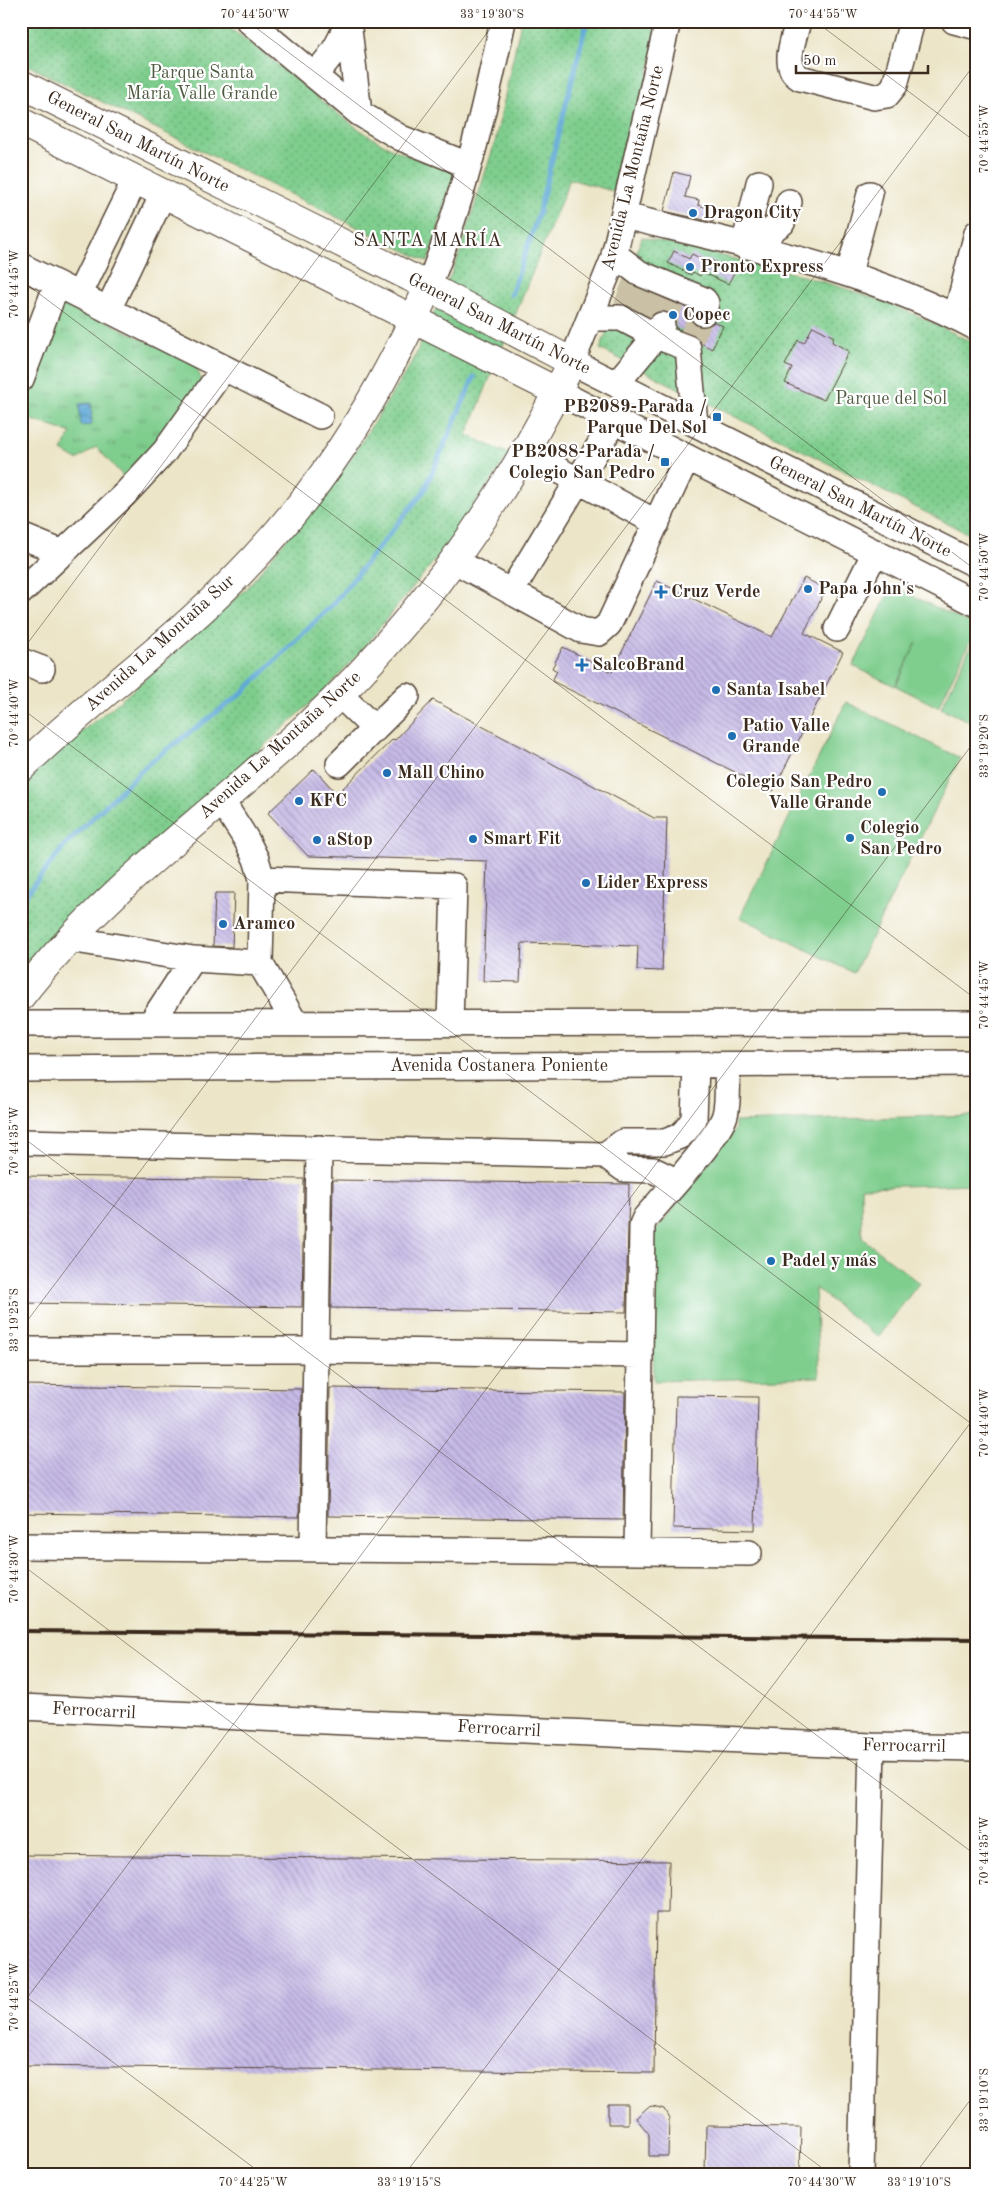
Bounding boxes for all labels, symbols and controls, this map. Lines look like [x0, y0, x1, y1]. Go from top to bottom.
text: 70°44'50"W [220, 8, 290, 21]
text: 70°44'55"W [788, 8, 858, 21]
text: 33°19'30"S [460, 9, 524, 21]
scale bar [796, 42, 928, 74]
text: 50 m [803, 54, 837, 69]
park label: Parque Santa María Valle Grande [126, 64, 278, 103]
street label: Avenida La Montaña Norte [599, 64, 667, 272]
street label: General San Martín Norte [44, 88, 232, 196]
text: 70°44'55"W [978, 104, 991, 174]
place label: Dragon City [703, 204, 801, 222]
marker: Dragon City [687, 207, 699, 219]
district label: SANTA MARÍA [353, 228, 503, 251]
text: 70°44'45"W [8, 249, 21, 319]
place label: Pronto Express [700, 258, 824, 276]
marker: Pronto Express [684, 261, 696, 273]
street label: General San Martín Norte [405, 270, 593, 378]
place label: Copec [683, 306, 731, 324]
marker: Copec [667, 309, 679, 321]
park label: Parque del Sol [835, 390, 947, 408]
place label: PB2089-Parada / Parque Del Sol [563, 398, 707, 437]
marker: PB2089-Parada / Parque Del Sol [711, 411, 723, 423]
place label: PB2088-Parada / Colegio San Pedro [508, 443, 655, 482]
street label: General San Martín Norte [766, 453, 954, 561]
marker: PB2088-Parada / Colegio San Pedro [659, 456, 671, 468]
text: 70°44'50"W [978, 532, 991, 602]
street label: Avenida La Montaña Sur [82, 571, 239, 715]
place label: Papa John's [818, 580, 914, 598]
place label: Cruz Verde [671, 583, 761, 601]
marker: Papa John's [802, 583, 814, 595]
marker: Cruz Verde [655, 586, 667, 598]
place label: SalcoBrand [592, 656, 685, 674]
marker: SalcoBrand [576, 659, 588, 671]
street label: Avenida La Montaña Norte [196, 668, 364, 822]
text: 70°44'40"W [9, 678, 21, 748]
place label: Santa Isabel [726, 681, 826, 699]
marker: Santa Isabel [710, 684, 722, 696]
text: 33°19'20"S [979, 714, 991, 778]
place label: Patio Valle Grande [742, 717, 830, 756]
marker: Patio Valle Grande [726, 730, 738, 742]
place label: Mall Chino [397, 764, 485, 782]
marker: Mall Chino [381, 767, 393, 779]
place label: Colegio San Pedro Valle Grande [725, 773, 872, 812]
marker: Colegio San Pedro Valle Grande [876, 786, 888, 798]
place label: KFC [309, 792, 347, 810]
marker: KFC [293, 795, 305, 807]
place label: Colegio San Pedro [860, 819, 942, 858]
place label: Smart Fit [483, 830, 561, 848]
place label: aStop [327, 831, 373, 849]
marker: Colegio San Pedro [844, 832, 856, 844]
marker: Smart Fit [467, 833, 479, 845]
marker: aStop [311, 834, 323, 846]
place label: Lider Express [596, 874, 708, 892]
marker: Lider Express [580, 877, 592, 889]
place label: Aramco [233, 915, 295, 933]
marker: Aramco [217, 918, 229, 930]
text: 70°44'45"W [978, 960, 991, 1030]
street label: Avenida Costanera Poniente [390, 1057, 608, 1075]
text: 70°44'35"W [8, 1106, 21, 1176]
place label: Padel y más [781, 1252, 877, 1270]
marker: Padel y más [765, 1255, 777, 1267]
text: 33°19'25"S [8, 1288, 21, 1352]
text: 70°44'40"W [979, 1388, 991, 1458]
text: 70°44'30"W [9, 1534, 21, 1604]
street label: Ferrocarril [52, 1700, 137, 1722]
street label: Ferrocarril [457, 1718, 542, 1740]
street label: Ferrocarril [862, 1736, 946, 1756]
text: 70°44'35"W [978, 1816, 991, 1886]
text: 70°44'25"W [8, 1962, 21, 2032]
text: 33°19'10"S [979, 2068, 991, 2132]
text: 70°44'25"W [218, 2176, 288, 2189]
text: 33°19'15"S [377, 2176, 441, 2189]
text: 70°44'30"W [787, 2177, 857, 2189]
text: 33°19'10"S [887, 2177, 951, 2189]

